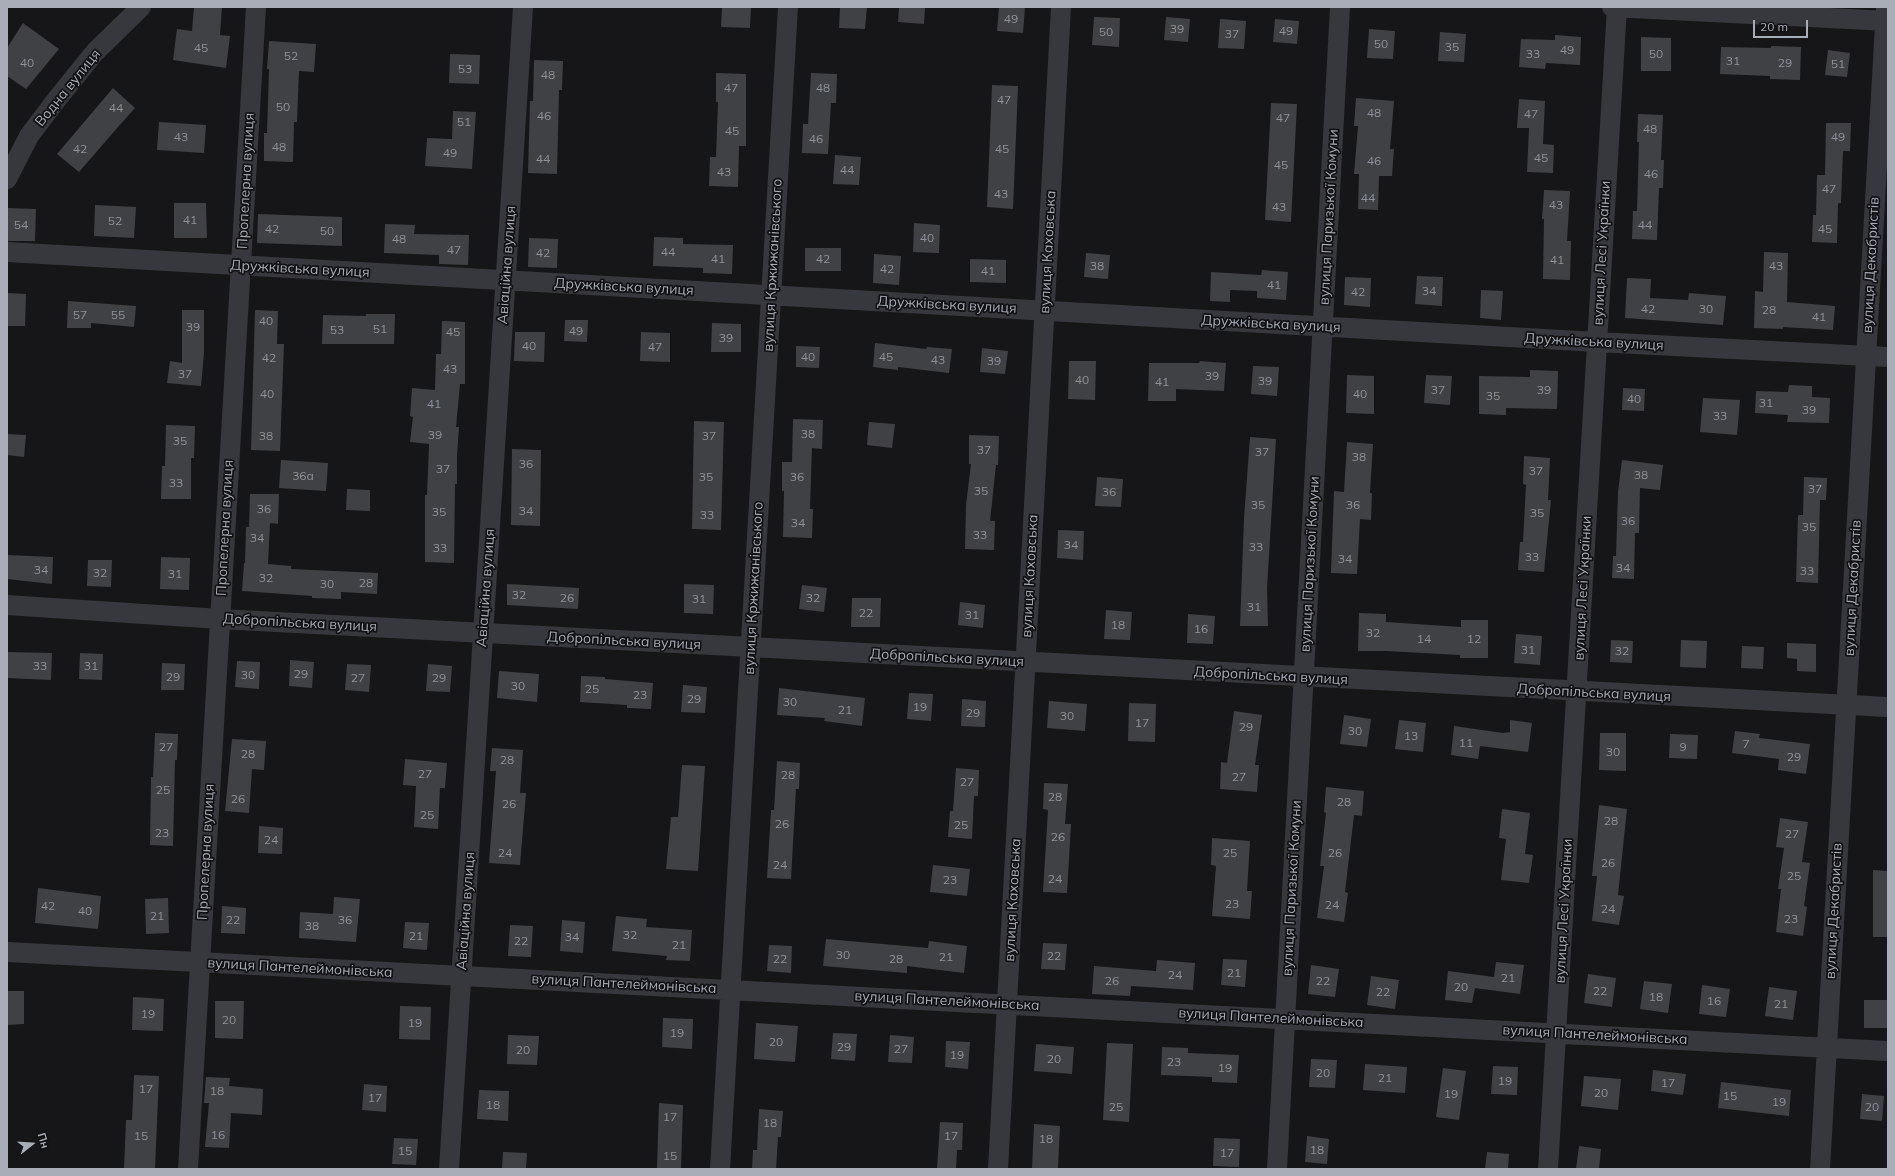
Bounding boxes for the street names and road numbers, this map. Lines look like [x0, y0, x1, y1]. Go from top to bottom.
street label: Водна вулиця [32, 46, 104, 130]
street label: Пропелерна вулиця [234, 113, 258, 249]
street label: вулиця Паризької Комуни [1316, 129, 1342, 305]
street label: вулиця Кржижанівського [760, 178, 786, 352]
street label: вулиця Лесі Українки [1590, 180, 1614, 326]
street label: вулиця Каховська [1036, 190, 1060, 314]
street label: вулиця Декабристів [1859, 197, 1883, 333]
street label: Авіаційна вулиця [494, 205, 520, 325]
street label: Дружківська вулиця [230, 257, 370, 281]
street label: Дружківська вулиця [554, 275, 694, 299]
street label: Дружківська вулиця [877, 293, 1017, 317]
street label: Дружківська вулиця [1201, 312, 1341, 336]
street label: Дружківська вулиця [1524, 330, 1664, 354]
street label: Пропелерна вулиця [213, 460, 237, 596]
street label: вулиця Паризької Комуни [1297, 476, 1323, 652]
street label: вулиця Кржижанівського [741, 501, 767, 675]
street label: вулиця Каховська [1018, 514, 1042, 638]
street label: вулиця Лесі Українки [1571, 515, 1595, 661]
street label: вулиця Декабристів [1841, 520, 1865, 656]
street label: Авіаційна вулиця [473, 528, 499, 648]
street label: Добропільська вулиця [223, 611, 377, 635]
street label: Добропільська вулиця [547, 629, 701, 653]
street label: Добропільська вулиця [870, 646, 1024, 670]
street label: Добропільська вулиця [1194, 664, 1348, 688]
street label: Добропільська вулиця [1517, 681, 1671, 705]
street label: Пропелерна вулиця [194, 784, 218, 920]
street label: вулиця Паризької Комуни [1279, 800, 1305, 976]
street label: вулиця Каховська [1001, 838, 1025, 962]
street label: вулиця Лесі Українки [1552, 838, 1576, 984]
street label: вулиця Декабристів [1822, 843, 1846, 979]
street label: Авіаційна вулиця [453, 851, 479, 971]
street label: вулиця Пантелеймонівська [207, 955, 393, 981]
street label: вулиця Пантелеймонівська [531, 971, 717, 997]
street label: вулиця Пантелеймонівська [854, 988, 1040, 1014]
street label: вулиця Пантелеймонівська [1178, 1005, 1364, 1031]
street label: вулиця Пантелеймонівська [1502, 1022, 1688, 1048]

